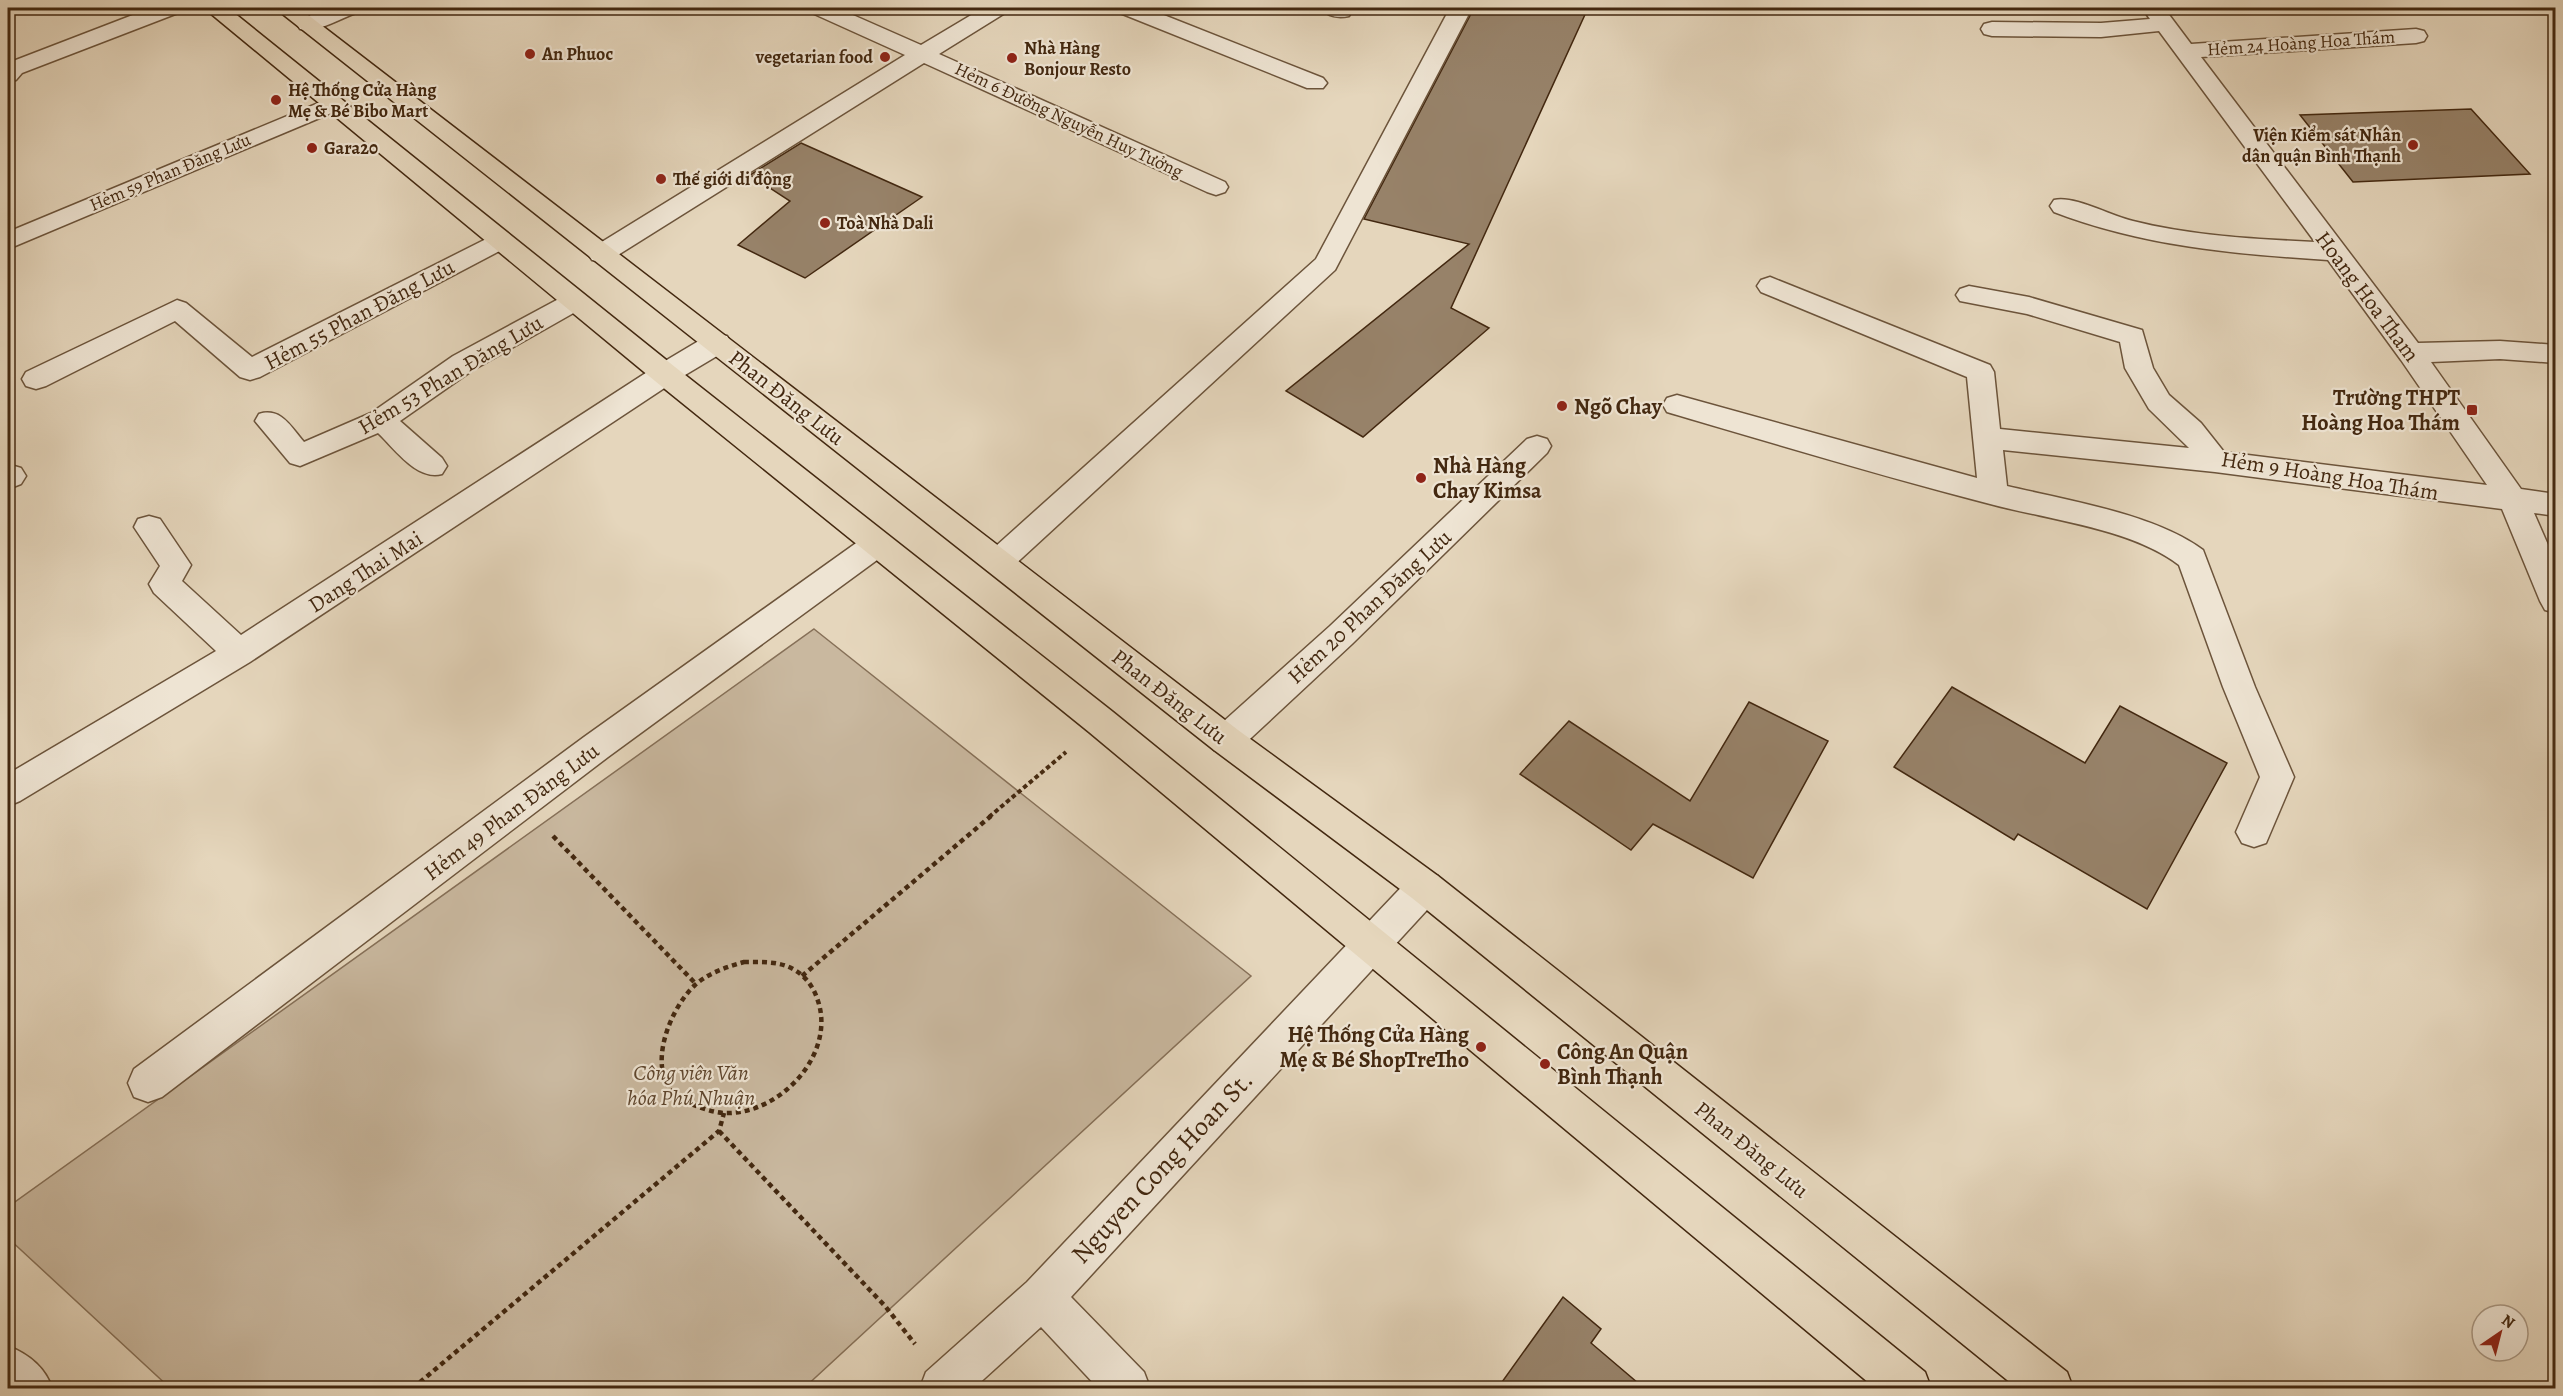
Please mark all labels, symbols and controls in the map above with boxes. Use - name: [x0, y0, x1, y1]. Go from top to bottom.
- street label: Hẻm 24 Hoàng Hoa Thám: [2206, 24, 2396, 62]
- place label: Nhà Hàng Bonjour Resto: [1024, 36, 1131, 81]
- place label: An Phuoc: [541, 42, 613, 66]
- place label: vegetarian food: [755, 45, 873, 69]
- marker: An Phuoc: [523, 47, 537, 61]
- marker: vegetarian food: [878, 50, 892, 64]
- marker: Nhà Hàng Bonjour Resto: [1005, 51, 1019, 65]
- street label: Hẻm 6 Đường Nguyễn Huy Tưởng: [951, 56, 1187, 184]
- place label: Hệ Thống Cửa Hàng Mẹ & Bé Bibo Mart: [288, 78, 437, 123]
- marker: Hệ Thống Cửa Hàng Mẹ & Bé Bibo Mart: [269, 93, 283, 107]
- place label: Viện Kiểm sát Nhân dân quận Bình Thạnh: [2242, 123, 2401, 168]
- street label: Hẻm 59 Phan Đăng Lưu: [86, 127, 255, 217]
- place label: Gara20: [324, 136, 378, 160]
- marker: Viện Kiểm sát Nhân dân quận Bình Thạnh: [2406, 138, 2420, 152]
- marker: Gara20: [305, 141, 319, 155]
- place label: Thế giới di động: [673, 167, 792, 191]
- marker: Thế giới di động: [654, 172, 668, 186]
- place label: Toà Nhà Dali: [837, 211, 933, 235]
- marker: Toà Nhà Dali: [818, 216, 832, 230]
- street label: Hoang Hoa Tham: [2308, 225, 2426, 368]
- street label: Hẻm 55 Phan Đăng Lưu: [259, 252, 460, 378]
- street label: Hẻm 53 Phan Đăng Lưu: [352, 308, 549, 442]
- street label: Phan Đăng Lưu: [722, 343, 850, 452]
- place label: Trường THPT Hoàng Hoa Thám: [2301, 383, 2461, 438]
- place label: Ngõ Chay: [1574, 392, 1663, 422]
- marker: Ngõ Chay: [1555, 399, 1569, 413]
- marker: Trường THPT Hoàng Hoa Thám: [2465, 403, 2479, 417]
- street label: Hẻm 9 Hoàng Hoa Thám: [2219, 444, 2441, 508]
- place label: Nhà Hàng Chay Kimsa: [1433, 451, 1542, 506]
- marker: Nhà Hàng Chay Kimsa: [1414, 471, 1428, 485]
- street label: Hẻm 20 Phan Đăng Lưu: [1281, 523, 1458, 691]
- street label: Dang Thai Mai: [303, 524, 428, 620]
- street label: Phan Đăng Lưu: [1105, 642, 1233, 751]
- street label: Hẻm 49 Phan Đăng Lưu: [418, 736, 605, 888]
- place label: Hệ Thống Cửa Hàng Mẹ & Bé ShopTreTho: [1279, 1020, 1470, 1075]
- place label: Công An Quận Bình Thạnh: [1557, 1037, 1688, 1092]
- marker: Hệ Thống Cửa Hàng Mẹ & Bé ShopTreTho: [1474, 1040, 1488, 1054]
- marker: Công An Quận Bình Thạnh: [1538, 1057, 1552, 1071]
- park label: Công viên Văn hóa Phú Nhuận: [627, 1058, 755, 1113]
- street label: Nguyen Cong Hoan St.: [1063, 1063, 1261, 1271]
- street label: Phan Đăng Lưu: [1688, 1094, 1815, 1205]
- north arrow: [2470, 1303, 2530, 1363]
- text: N: [2497, 1309, 2519, 1334]

